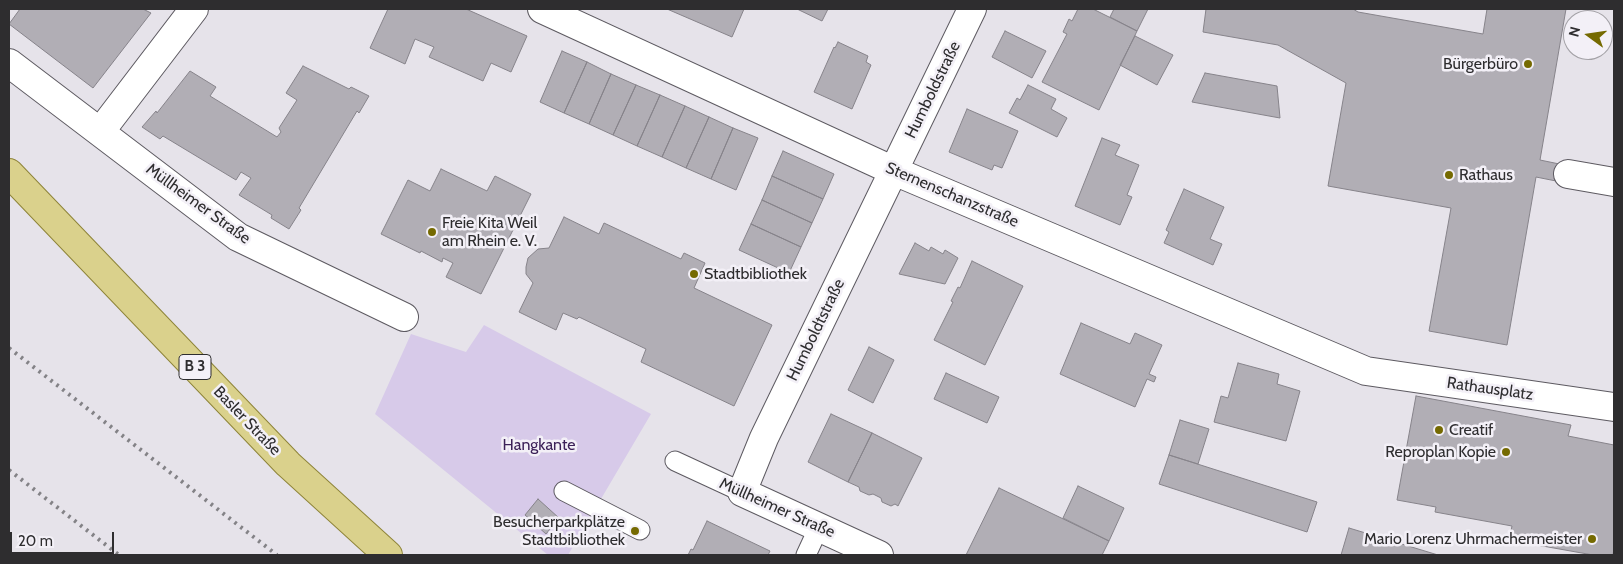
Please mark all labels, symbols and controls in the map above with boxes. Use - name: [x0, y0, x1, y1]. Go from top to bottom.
- north arrow: [1563, 10, 1613, 60]
- text: N: [1564, 25, 1584, 39]
- street label: Humboldstraße: [901, 38, 965, 142]
- place label: Bürgerbüro: [1443, 54, 1518, 74]
- marker: Bürgerbüro: [1522, 58, 1534, 70]
- street label: Sternenschanzstraße: [883, 158, 1021, 232]
- street label: Müllheimer Straße: [142, 160, 254, 248]
- place label: Rathaus: [1459, 165, 1513, 185]
- marker: Rathaus: [1443, 169, 1455, 181]
- place label: Freie Kita Weil am Rhein e. V.: [442, 213, 537, 251]
- marker: Freie Kita Weil am Rhein e. V.: [426, 226, 438, 238]
- place label: Stadtbibliothek: [704, 264, 807, 284]
- marker: Stadtbibliothek: [688, 268, 700, 280]
- street label: Humboldtstraße: [783, 276, 849, 384]
- road number: B 3: [179, 354, 211, 380]
- street label: Rathausplatz: [1446, 373, 1534, 405]
- street label: Basler Straße: [209, 382, 285, 460]
- place label: Creatif: [1449, 420, 1493, 440]
- marker: Creatif: [1433, 424, 1445, 436]
- park label: Hangkante: [503, 435, 575, 455]
- place label: Reproplan Kopie: [1385, 442, 1496, 462]
- marker: Reproplan Kopie: [1500, 446, 1512, 458]
- street label: Müllheimer Straße: [716, 474, 838, 542]
- place label: Besucherparkplätze Stadtbibliothek: [493, 512, 625, 550]
- scale bar: [12, 522, 116, 554]
- marker: Besucherparkplätze Stadtbibliothek: [629, 525, 641, 537]
- place label: Mario Lorenz Uhrmachermeister: [1364, 529, 1582, 549]
- text: 20 m: [18, 532, 53, 550]
- marker: Mario Lorenz Uhrmachermeister: [1586, 533, 1598, 545]

